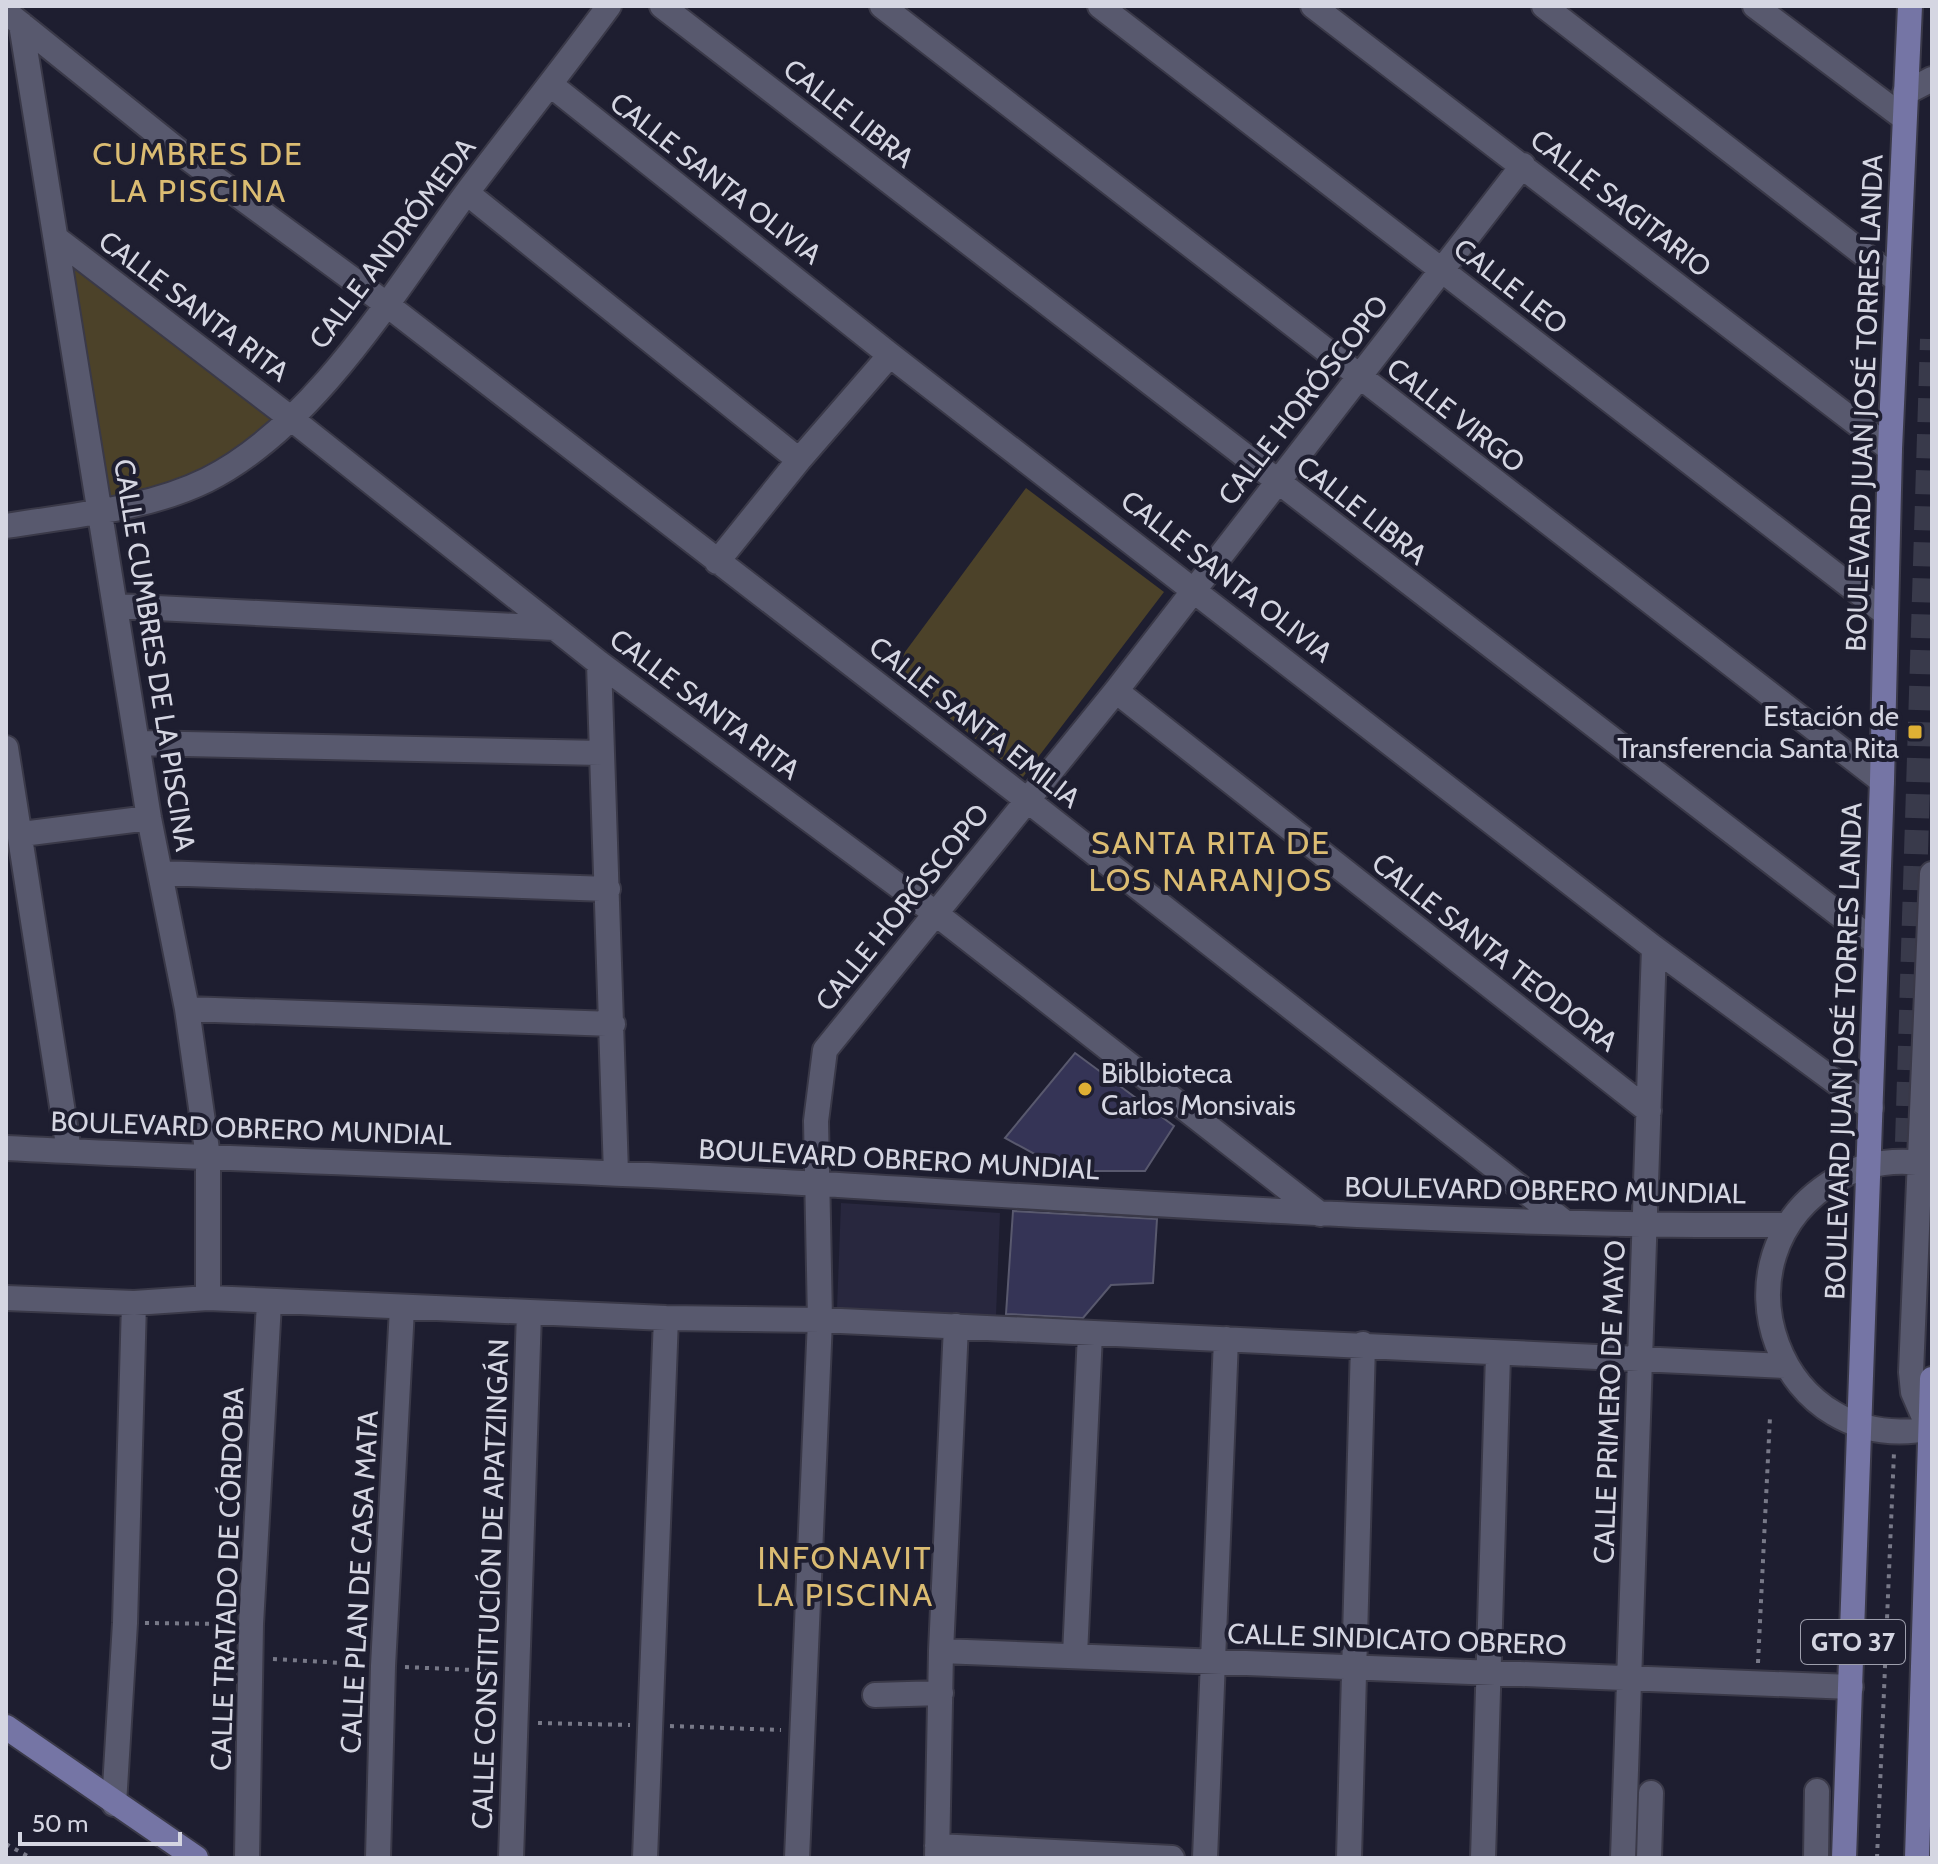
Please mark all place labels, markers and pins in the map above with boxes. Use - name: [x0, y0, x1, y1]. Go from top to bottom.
- place label: Estación de Transferencia Santa Rita: [1617, 699, 1900, 765]
- marker: Estación de Transferencia Santa Rita: [1906, 723, 1924, 741]
- place label: Biblbioteca Carlos Monsivais: [1101, 1056, 1296, 1122]
- marker: Biblbioteca Carlos Monsivais: [1076, 1080, 1094, 1098]

